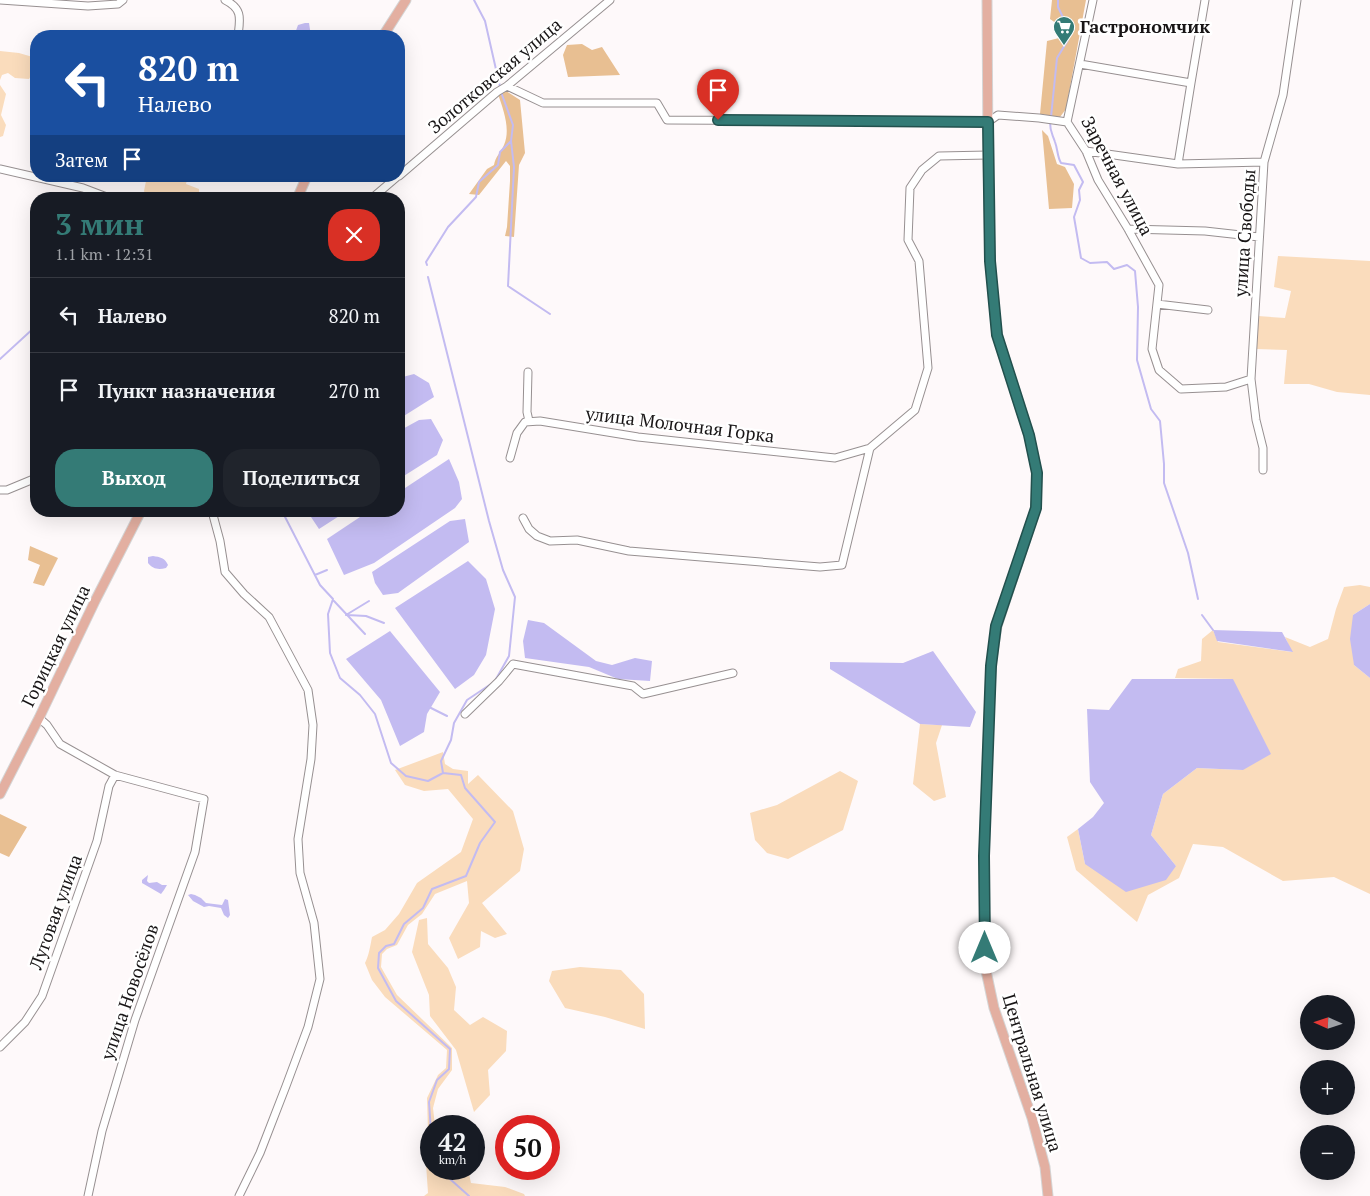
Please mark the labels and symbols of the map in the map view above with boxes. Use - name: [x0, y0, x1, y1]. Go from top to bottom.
- street label: Золотковская улица: [422, 12, 566, 138]
- place label: Гастрономчик: [1080, 14, 1210, 38]
- supermarket icon: Гастрономчик: [1052, 15, 1076, 46]
- pin: [697, 69, 739, 120]
- street label: Заречная улица: [1076, 112, 1159, 239]
- street label: улица Свободы: [1227, 168, 1260, 299]
- street label: улица Молочная Горка: [583, 400, 776, 447]
- street label: Горицкая улица: [15, 581, 95, 711]
- street label: Луговая улица: [23, 851, 87, 973]
- street label: улица Новосёлов: [94, 920, 164, 1064]
- position arrow: [958, 921, 1010, 973]
- street label: Центральная улица: [998, 991, 1068, 1155]
- north arrow: [1300, 995, 1355, 1050]
- speed limit sign: 50: [495, 1115, 560, 1180]

